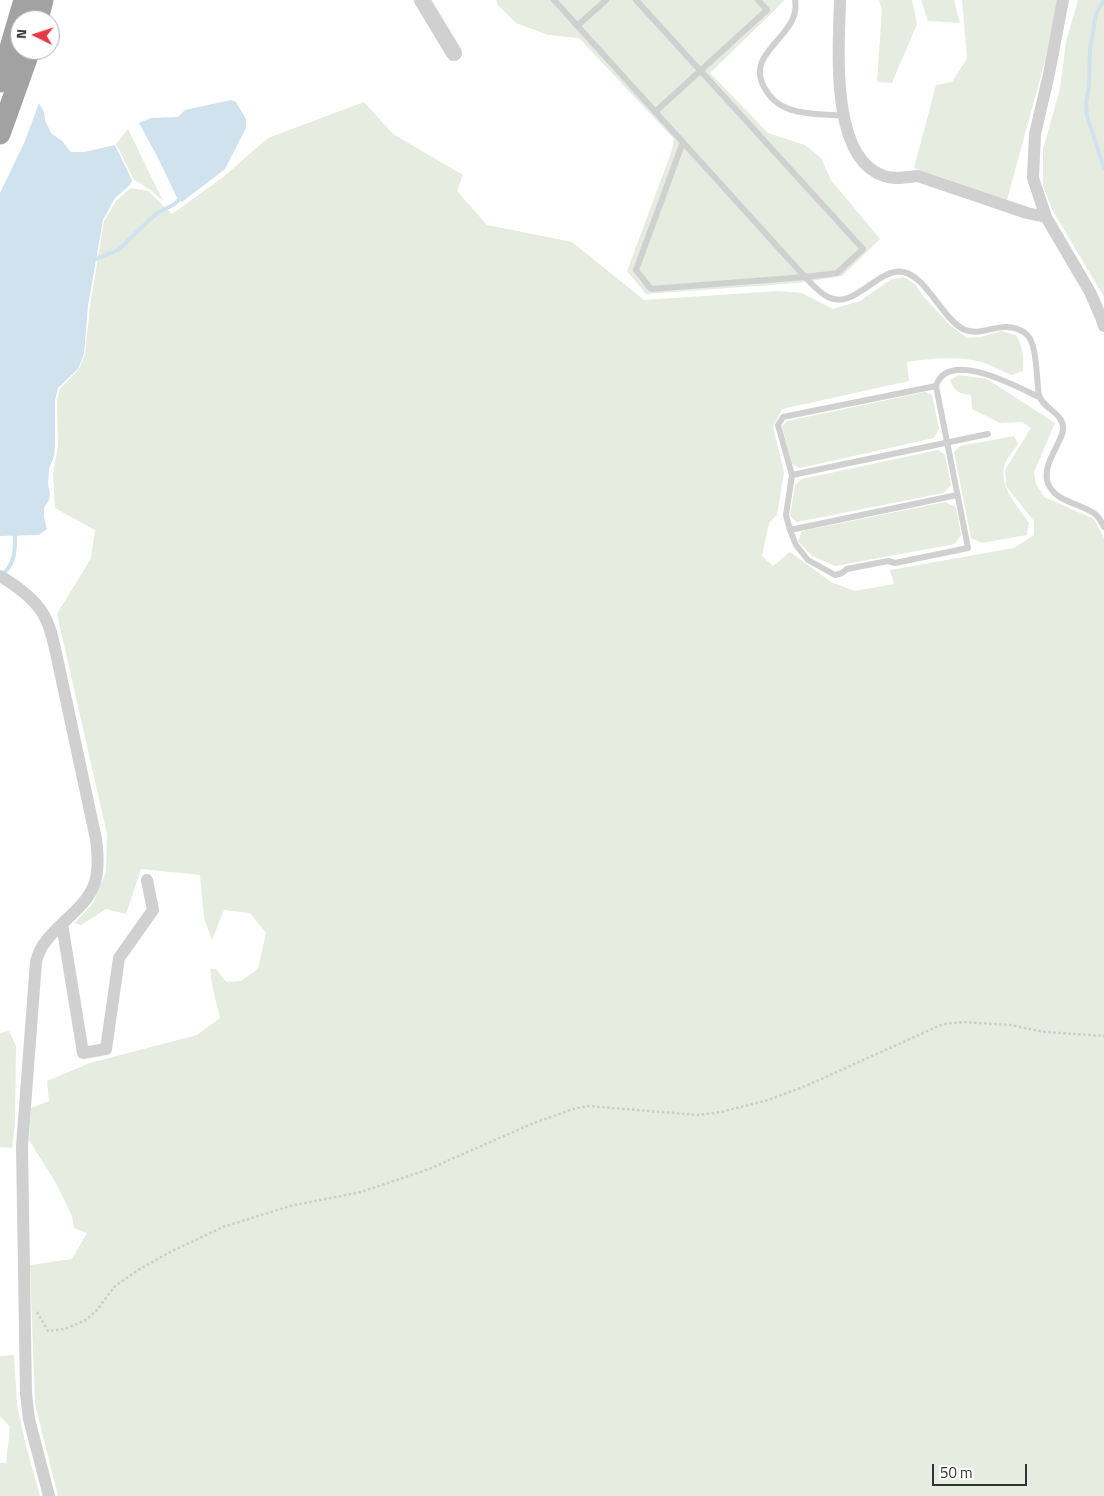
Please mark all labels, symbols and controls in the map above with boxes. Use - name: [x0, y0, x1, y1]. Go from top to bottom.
- north arrow: [10, 10, 60, 60]
- text: N: [10, 28, 31, 40]
- scale bar: [934, 1454, 1029, 1486]
- text: 50 m: [940, 1461, 973, 1484]

